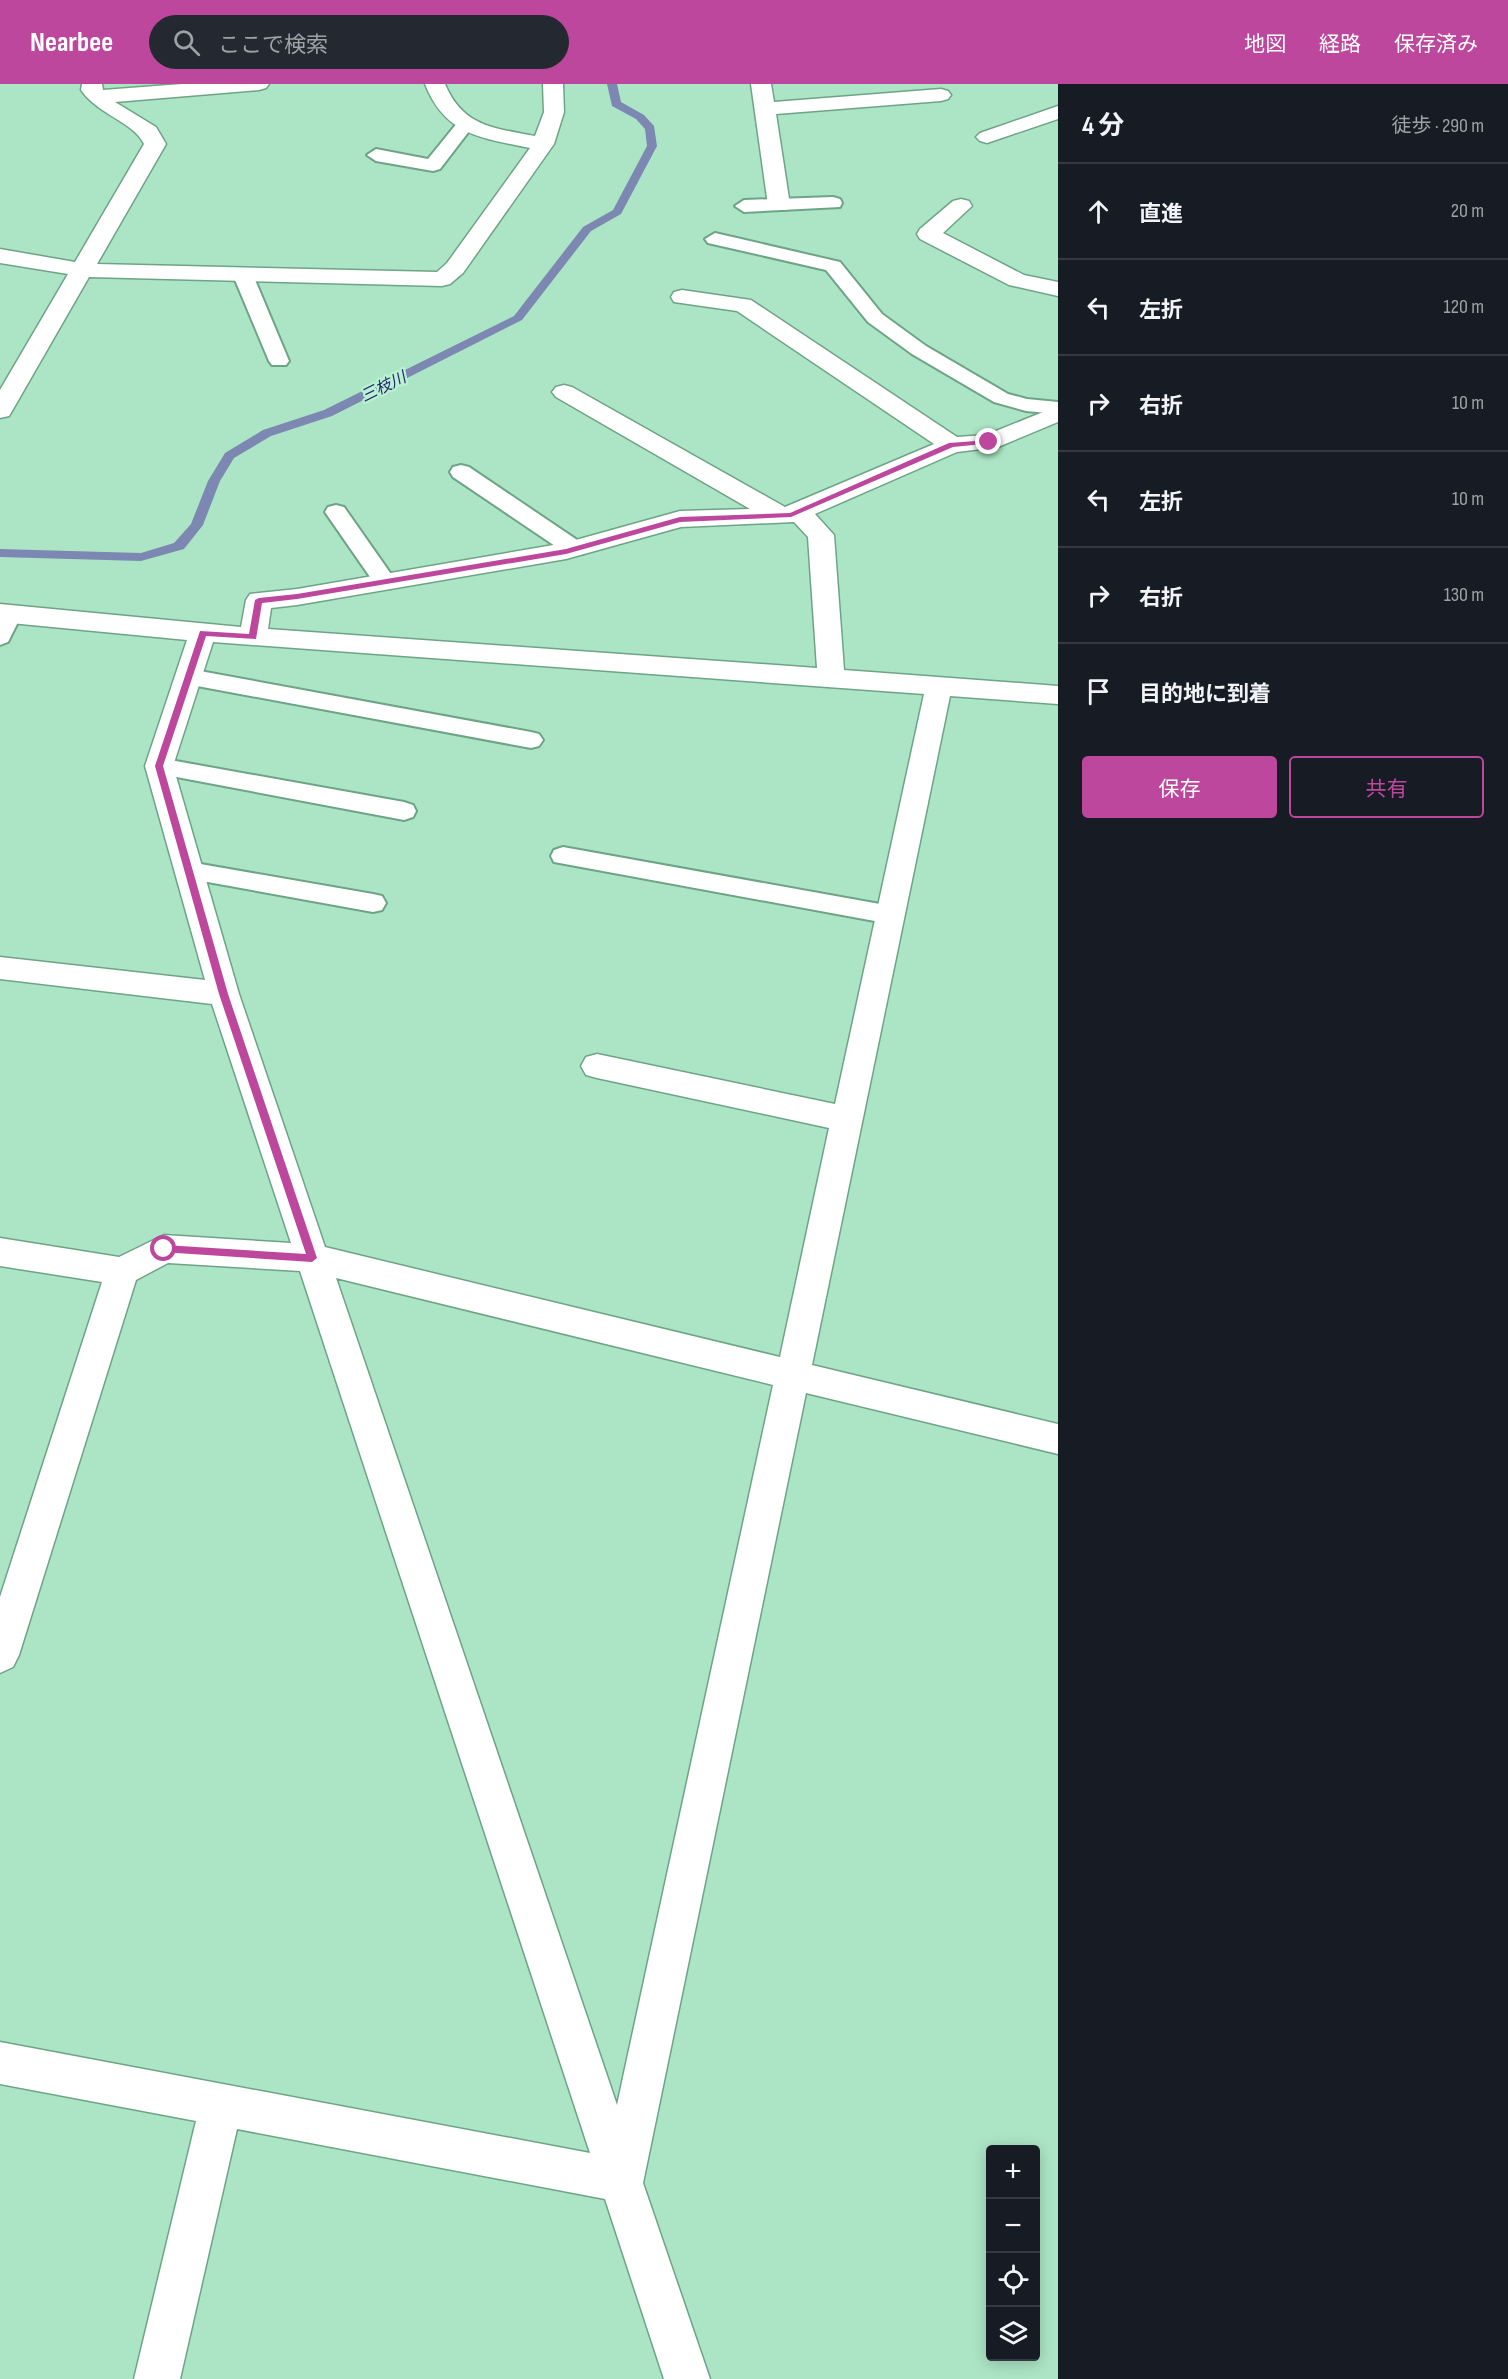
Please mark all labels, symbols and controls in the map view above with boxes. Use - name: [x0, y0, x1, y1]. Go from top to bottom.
- search box: [149, 15, 569, 69]
- text: Nearbee: [30, 26, 113, 59]
- icon: search: [170, 26, 203, 59]
- text: ここで検索: [218, 32, 328, 59]
- text: 地図: [1244, 32, 1286, 57]
- text: 経路: [1319, 32, 1361, 57]
- text: 保存済み: [1394, 32, 1478, 57]
- text: 4 分: [1082, 111, 1124, 142]
- text: 徒歩 · 290 m: [1392, 114, 1484, 138]
- icon: ahead: [1082, 195, 1115, 228]
- text: 20 m: [1451, 199, 1484, 223]
- text: 直進: [1139, 201, 1183, 228]
- icon: left: [1082, 291, 1115, 324]
- text: 120 m: [1444, 295, 1484, 319]
- text: 左折: [1139, 297, 1183, 324]
- water label: 三枝川: [358, 367, 411, 406]
- icon: right: [1082, 387, 1115, 420]
- text: 10 m: [1452, 391, 1484, 415]
- text: 右折: [1139, 393, 1183, 420]
- route end: [975, 428, 1001, 454]
- icon: left: [1082, 483, 1115, 516]
- text: 10 m: [1452, 487, 1484, 511]
- text: 左折: [1139, 489, 1183, 516]
- icon: right: [1082, 579, 1115, 612]
- text: 130 m: [1444, 583, 1484, 607]
- text: 右折: [1139, 585, 1183, 612]
- icon: arrive: [1082, 675, 1115, 708]
- text: 目的地に到着: [1139, 681, 1271, 708]
- button: 保存: [1082, 756, 1277, 818]
- button: 共有: [1289, 756, 1484, 818]
- route start: [150, 1235, 176, 1261]
- map controls: [986, 2145, 1040, 2361]
- button: +: [986, 2145, 1040, 2199]
- button: −: [986, 2199, 1040, 2253]
- button: locate: [986, 2253, 1040, 2307]
- button: layers: [986, 2307, 1040, 2361]

